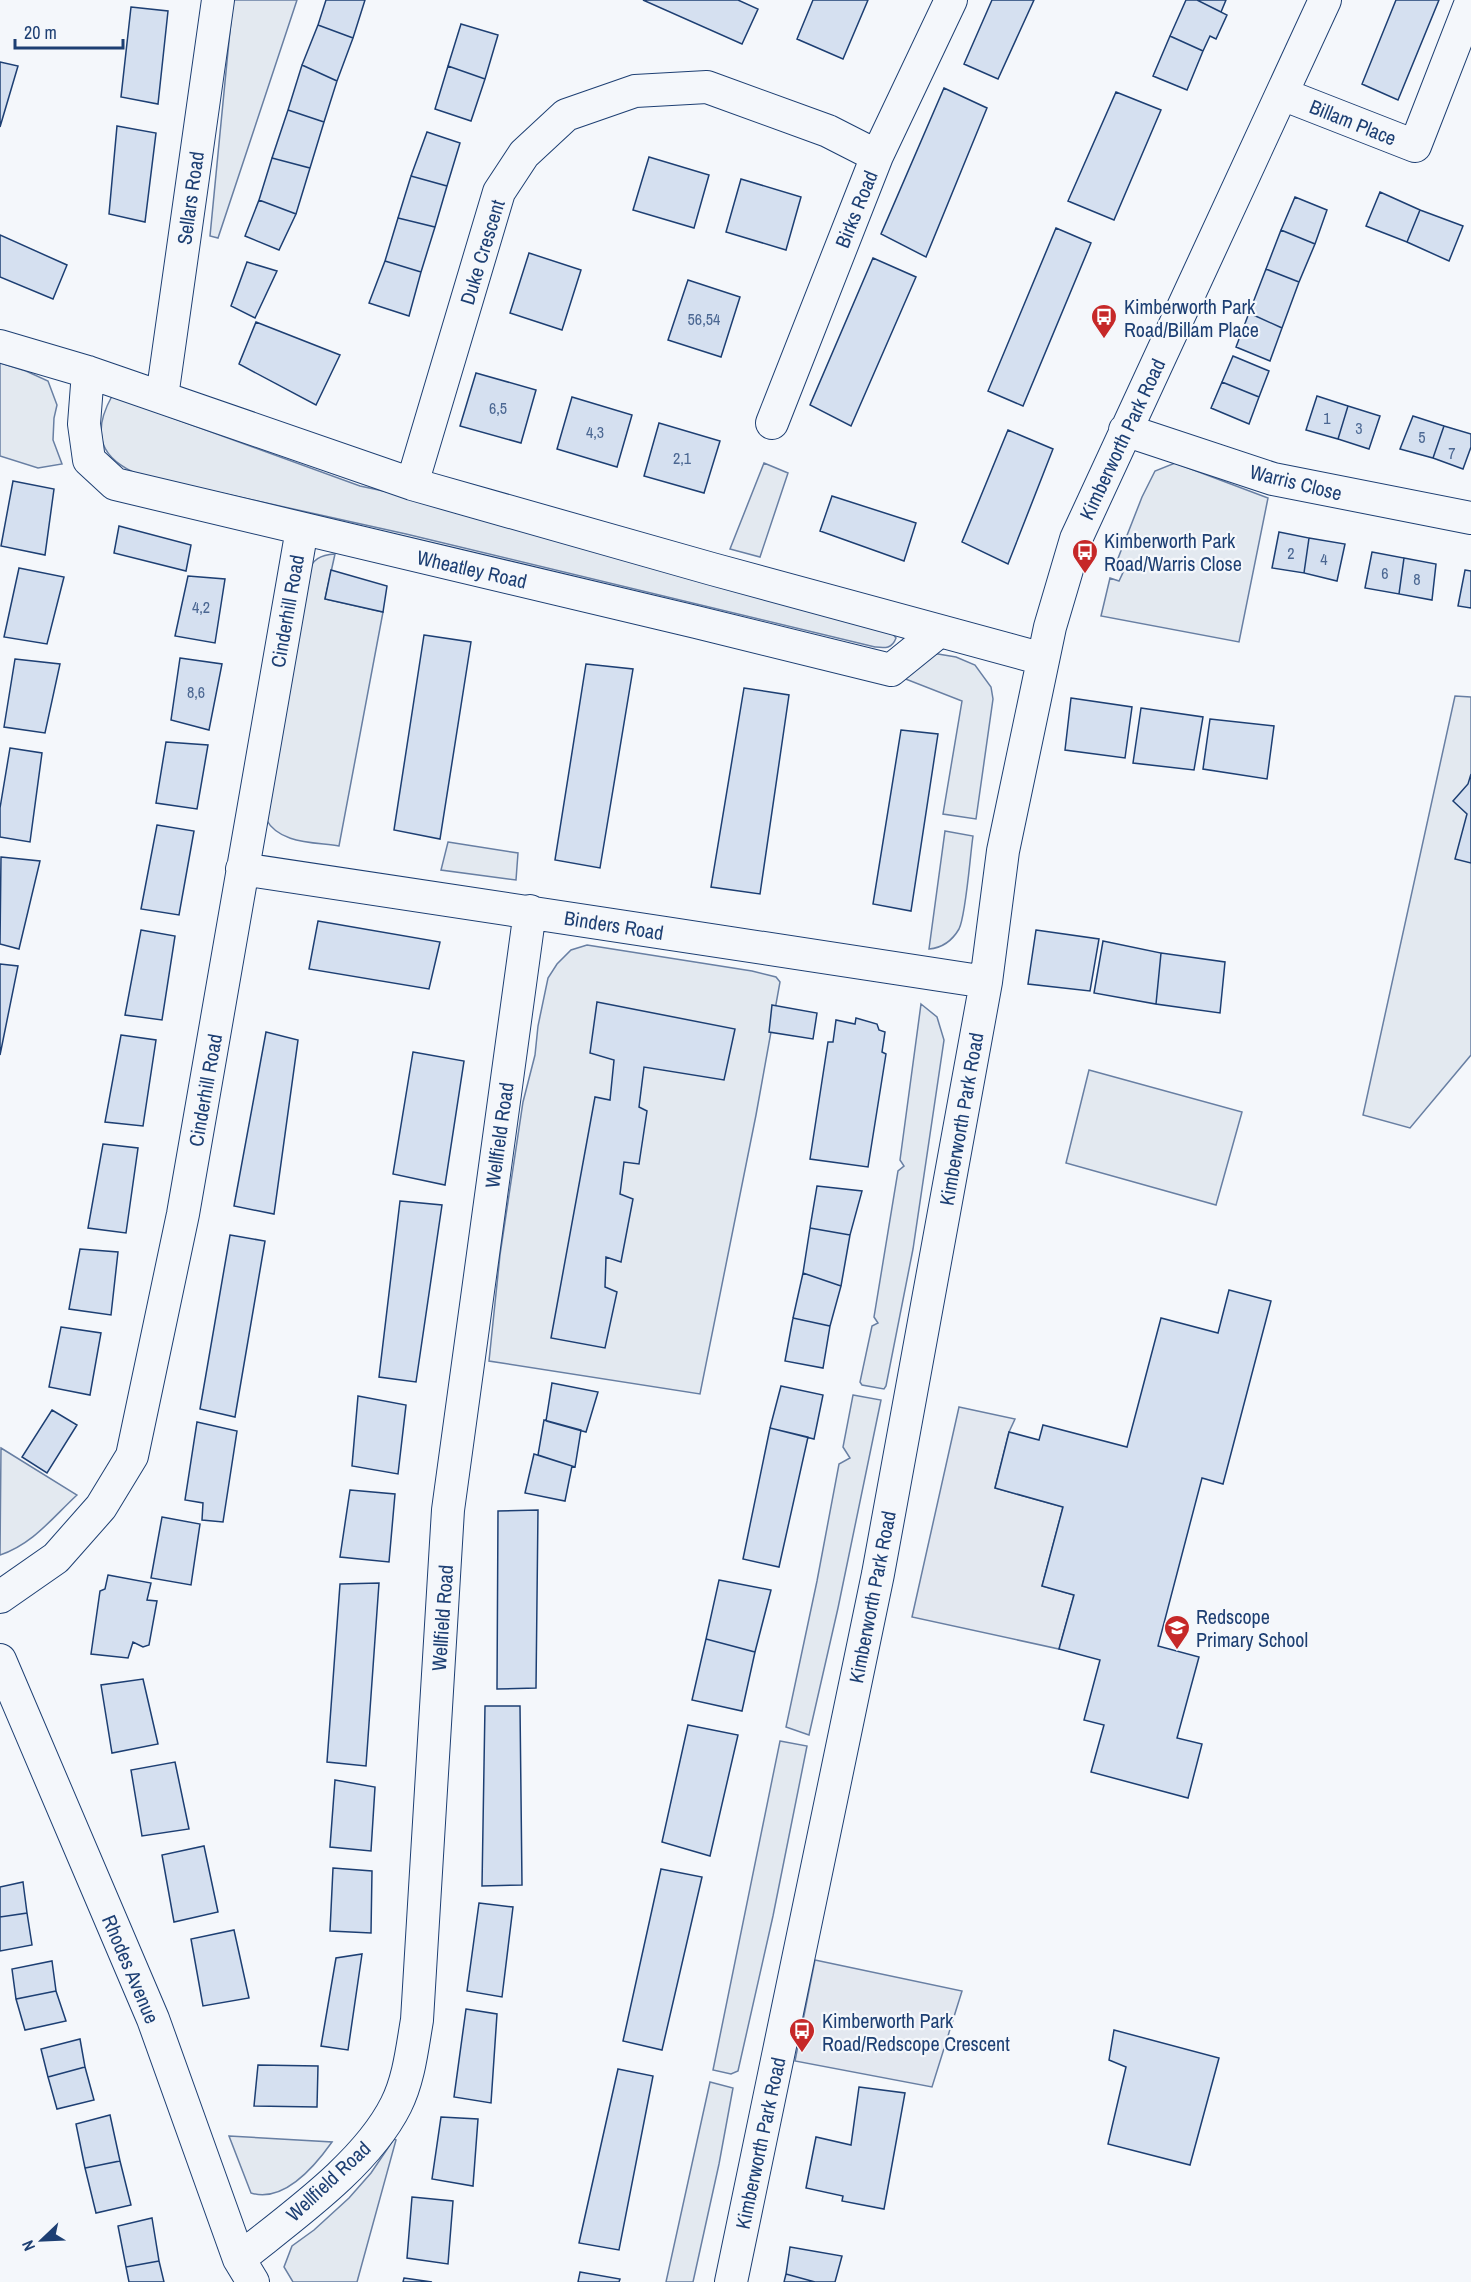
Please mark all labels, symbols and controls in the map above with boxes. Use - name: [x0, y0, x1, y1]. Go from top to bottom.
- scale bar: [15, 12, 123, 50]
- text: 20 m: [24, 20, 57, 45]
- street label: Billam Place: [1306, 92, 1400, 152]
- street label: Sellars Road: [170, 150, 210, 246]
- street label: Birks Road: [828, 166, 884, 252]
- street label: Duke Crescent: [453, 196, 511, 308]
- place label: Kimberworth Park Road/Billam Place: [1124, 293, 1259, 343]
- bus stop icon: Kimberworth Park Road/Billam Place: [1089, 302, 1119, 340]
- house number: 56,54: [688, 308, 720, 330]
- street label: Kimberworth Park Road: [1073, 354, 1171, 524]
- house number: 6,5: [489, 397, 507, 419]
- house number: 1: [1323, 407, 1331, 429]
- house number: 3: [1355, 417, 1363, 439]
- house number: 4,3: [586, 421, 604, 443]
- house number: 5: [1418, 426, 1426, 448]
- house number: 7: [1448, 442, 1456, 464]
- house number: 2,1: [673, 447, 692, 469]
- street label: Warris Close: [1247, 458, 1345, 506]
- place label: Kimberworth Park Road/Warris Close: [1104, 527, 1242, 577]
- bus stop icon: Kimberworth Park Road/Warris Close: [1070, 537, 1100, 575]
- house number: 2: [1287, 542, 1295, 564]
- street label: Wheatley Road: [414, 543, 530, 595]
- house number: 4: [1320, 548, 1328, 570]
- street label: Cinderhill Road: [264, 553, 310, 669]
- house number: 6: [1381, 562, 1389, 584]
- house number: 8: [1413, 568, 1421, 590]
- house number: 4,2: [192, 596, 210, 618]
- house number: 8,6: [187, 681, 205, 703]
- street label: Binders Road: [562, 904, 666, 946]
- street label: Kimberworth Park Road: [933, 1030, 989, 1208]
- street label: Cinderhill Road: [182, 1032, 228, 1148]
- street label: Wellfield Road: [478, 1080, 520, 1190]
- street label: Kimberworth Park Road: [842, 1509, 902, 1685]
- street label: Wellfield Road: [425, 1564, 459, 1672]
- place label: Redscope Primary School: [1196, 1603, 1308, 1653]
- school or university icon: Redscope Primary School: [1162, 1613, 1192, 1651]
- street label: Rhodes Avenue: [96, 1911, 166, 2027]
- place label: Kimberworth Park Road/Redscope Crescent: [822, 2007, 1010, 2057]
- bus stop icon: Kimberworth Park Road/Redscope Crescent: [787, 2016, 817, 2054]
- street label: Kimberworth Park Road: [729, 2055, 791, 2231]
- street label: Wellfield Road: [280, 2135, 376, 2227]
- north arrow: [12, 2210, 72, 2270]
- text: N: [16, 2237, 40, 2255]

